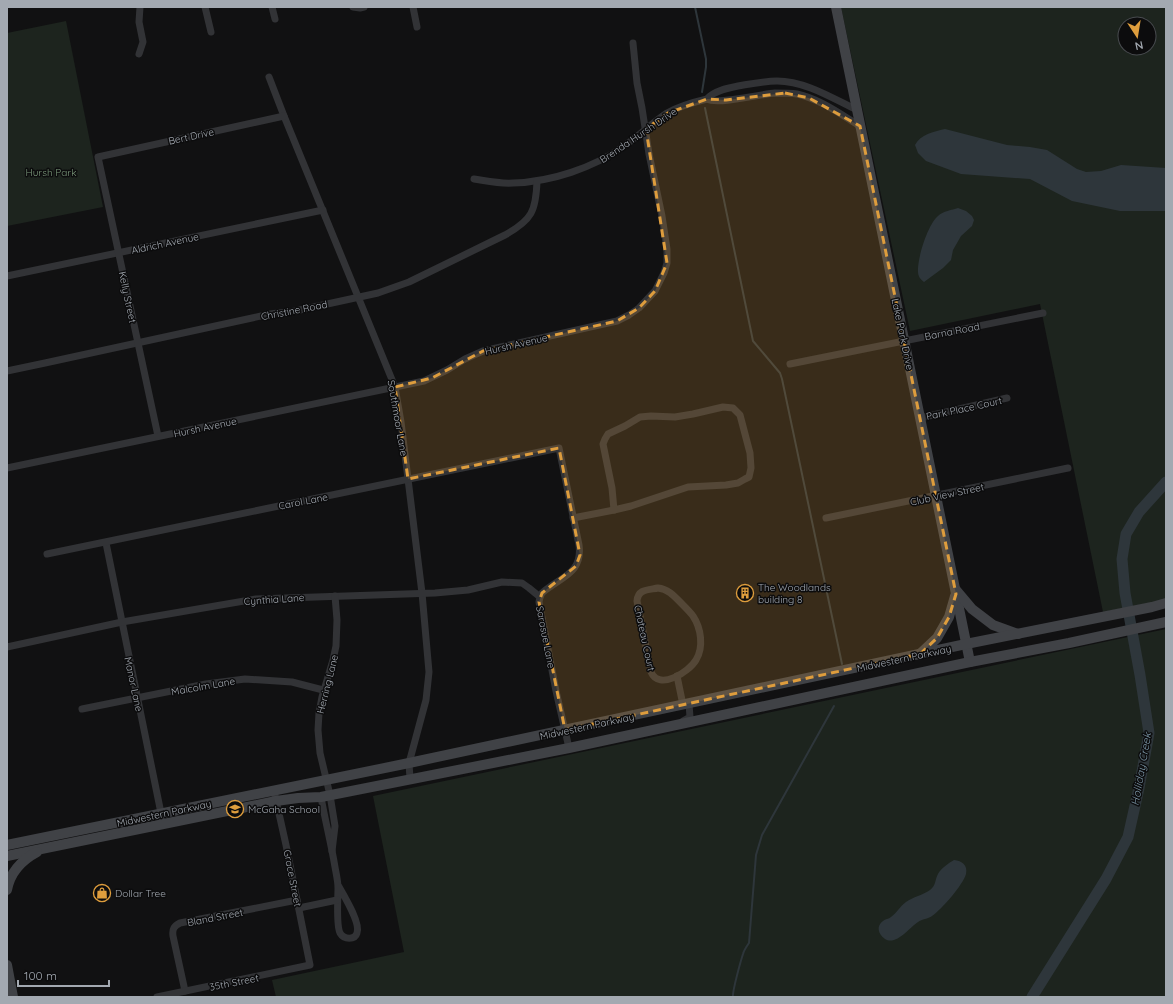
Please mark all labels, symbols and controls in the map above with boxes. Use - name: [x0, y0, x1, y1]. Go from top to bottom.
- north arrow: [1117, 16, 1157, 56]
- text: N: [1134, 38, 1144, 53]
- street label: Brenda Hursh Drive: [597, 105, 680, 166]
- street label: Bert Drive: [167, 125, 215, 148]
- park label: Hursh Park: [25, 166, 77, 179]
- street label: Aldrich Avenue: [130, 230, 200, 257]
- street label: Kelly Street: [116, 270, 139, 325]
- street label: Lake Park Drive: [889, 297, 917, 371]
- street label: Christine Road: [260, 298, 328, 323]
- street label: Barna Road: [923, 320, 981, 343]
- street label: Hursh Avenue: [483, 331, 549, 358]
- street label: Southmoor Lane: [384, 379, 411, 457]
- street label: Park Place Court: [925, 394, 1004, 423]
- street label: Hursh Avenue: [172, 414, 238, 441]
- street label: Club View Street: [909, 480, 986, 509]
- street label: Carol Lane: [277, 490, 329, 513]
- place label: The Woodlands building 8: [758, 581, 831, 606]
- building icon: The Woodlands building 8: [735, 583, 755, 603]
- street label: Cynthia Lane: [243, 591, 305, 608]
- street label: Chateau Court: [631, 604, 658, 673]
- street label: Sarasue Lane: [533, 605, 558, 670]
- street label: Midwestern Parkway: [856, 642, 952, 675]
- street label: Herring Lane: [314, 653, 341, 715]
- street label: Manor Lane: [121, 656, 146, 713]
- street label: Malcolm Lane: [170, 674, 236, 699]
- street label: Midwestern Parkway: [539, 710, 635, 743]
- water label: Holliday Creek: [1128, 730, 1155, 807]
- street label: Midwestern Parkway: [116, 797, 212, 830]
- school or university icon: McGaha School: [225, 799, 245, 819]
- place label: McGaha School: [248, 803, 320, 816]
- street label: Grace Street: [281, 849, 305, 908]
- shop icon: Dollar Tree: [92, 883, 112, 903]
- place label: Dollar Tree: [115, 887, 166, 900]
- street label: Bland Street: [186, 906, 245, 929]
- scale bar: [18, 962, 109, 988]
- text: 100 m: [24, 968, 57, 983]
- street label: 35th Street: [208, 971, 260, 994]

